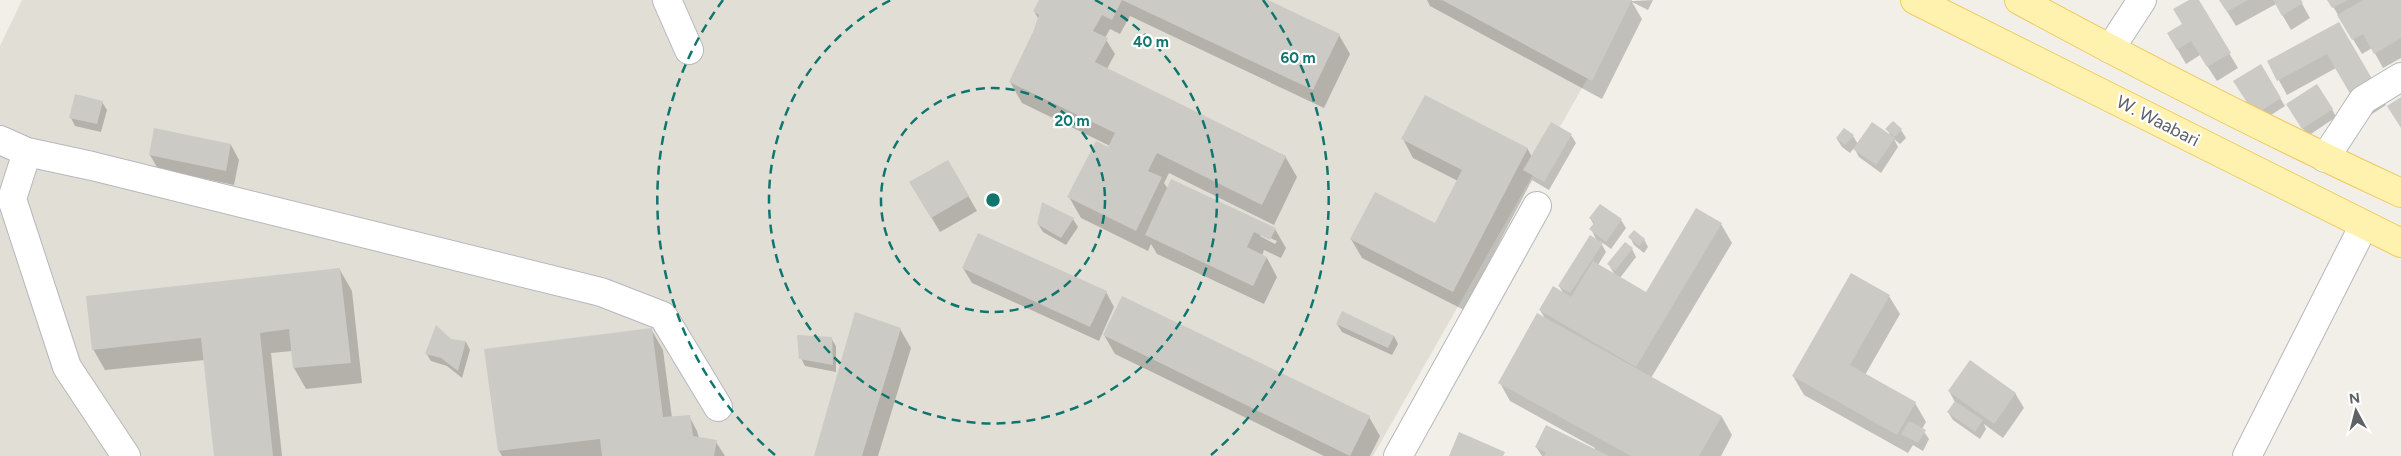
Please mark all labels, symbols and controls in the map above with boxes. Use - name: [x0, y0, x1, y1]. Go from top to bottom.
- text: 40 m: [1133, 33, 1169, 51]
- text: 60 m: [1280, 49, 1316, 67]
- street label: W. Waabari: [2113, 91, 2203, 151]
- text: 20 m: [1054, 112, 1090, 130]
- centre of rings: [984, 191, 1002, 209]
- north arrow: [2331, 386, 2381, 436]
- text: N: [2348, 389, 2361, 408]

